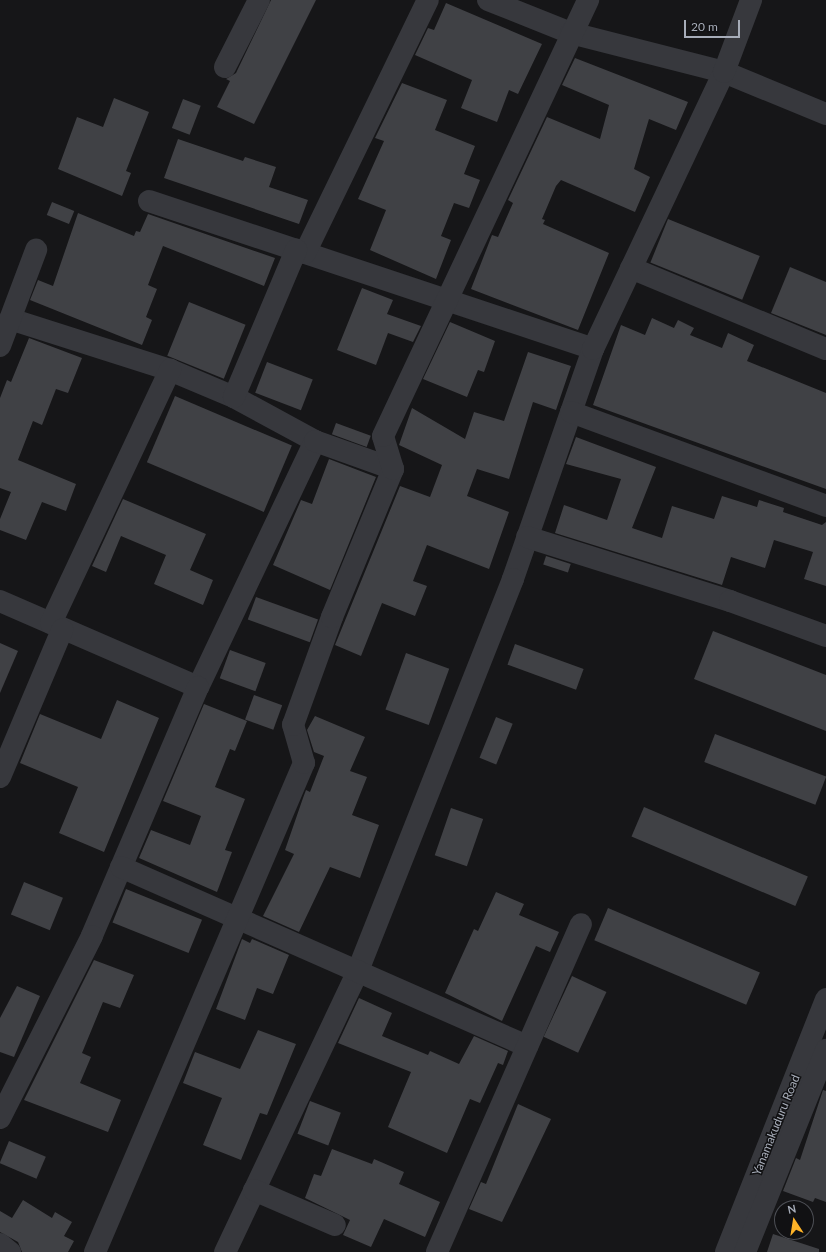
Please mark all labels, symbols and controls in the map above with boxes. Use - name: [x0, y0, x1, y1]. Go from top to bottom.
- scale bar: [686, 12, 742, 38]
- text: 20 m: [691, 19, 718, 34]
- street label: Yanamakuduru Road: [749, 1072, 803, 1178]
- north arrow: [774, 1200, 814, 1240]
- text: N: [786, 1202, 797, 1216]

